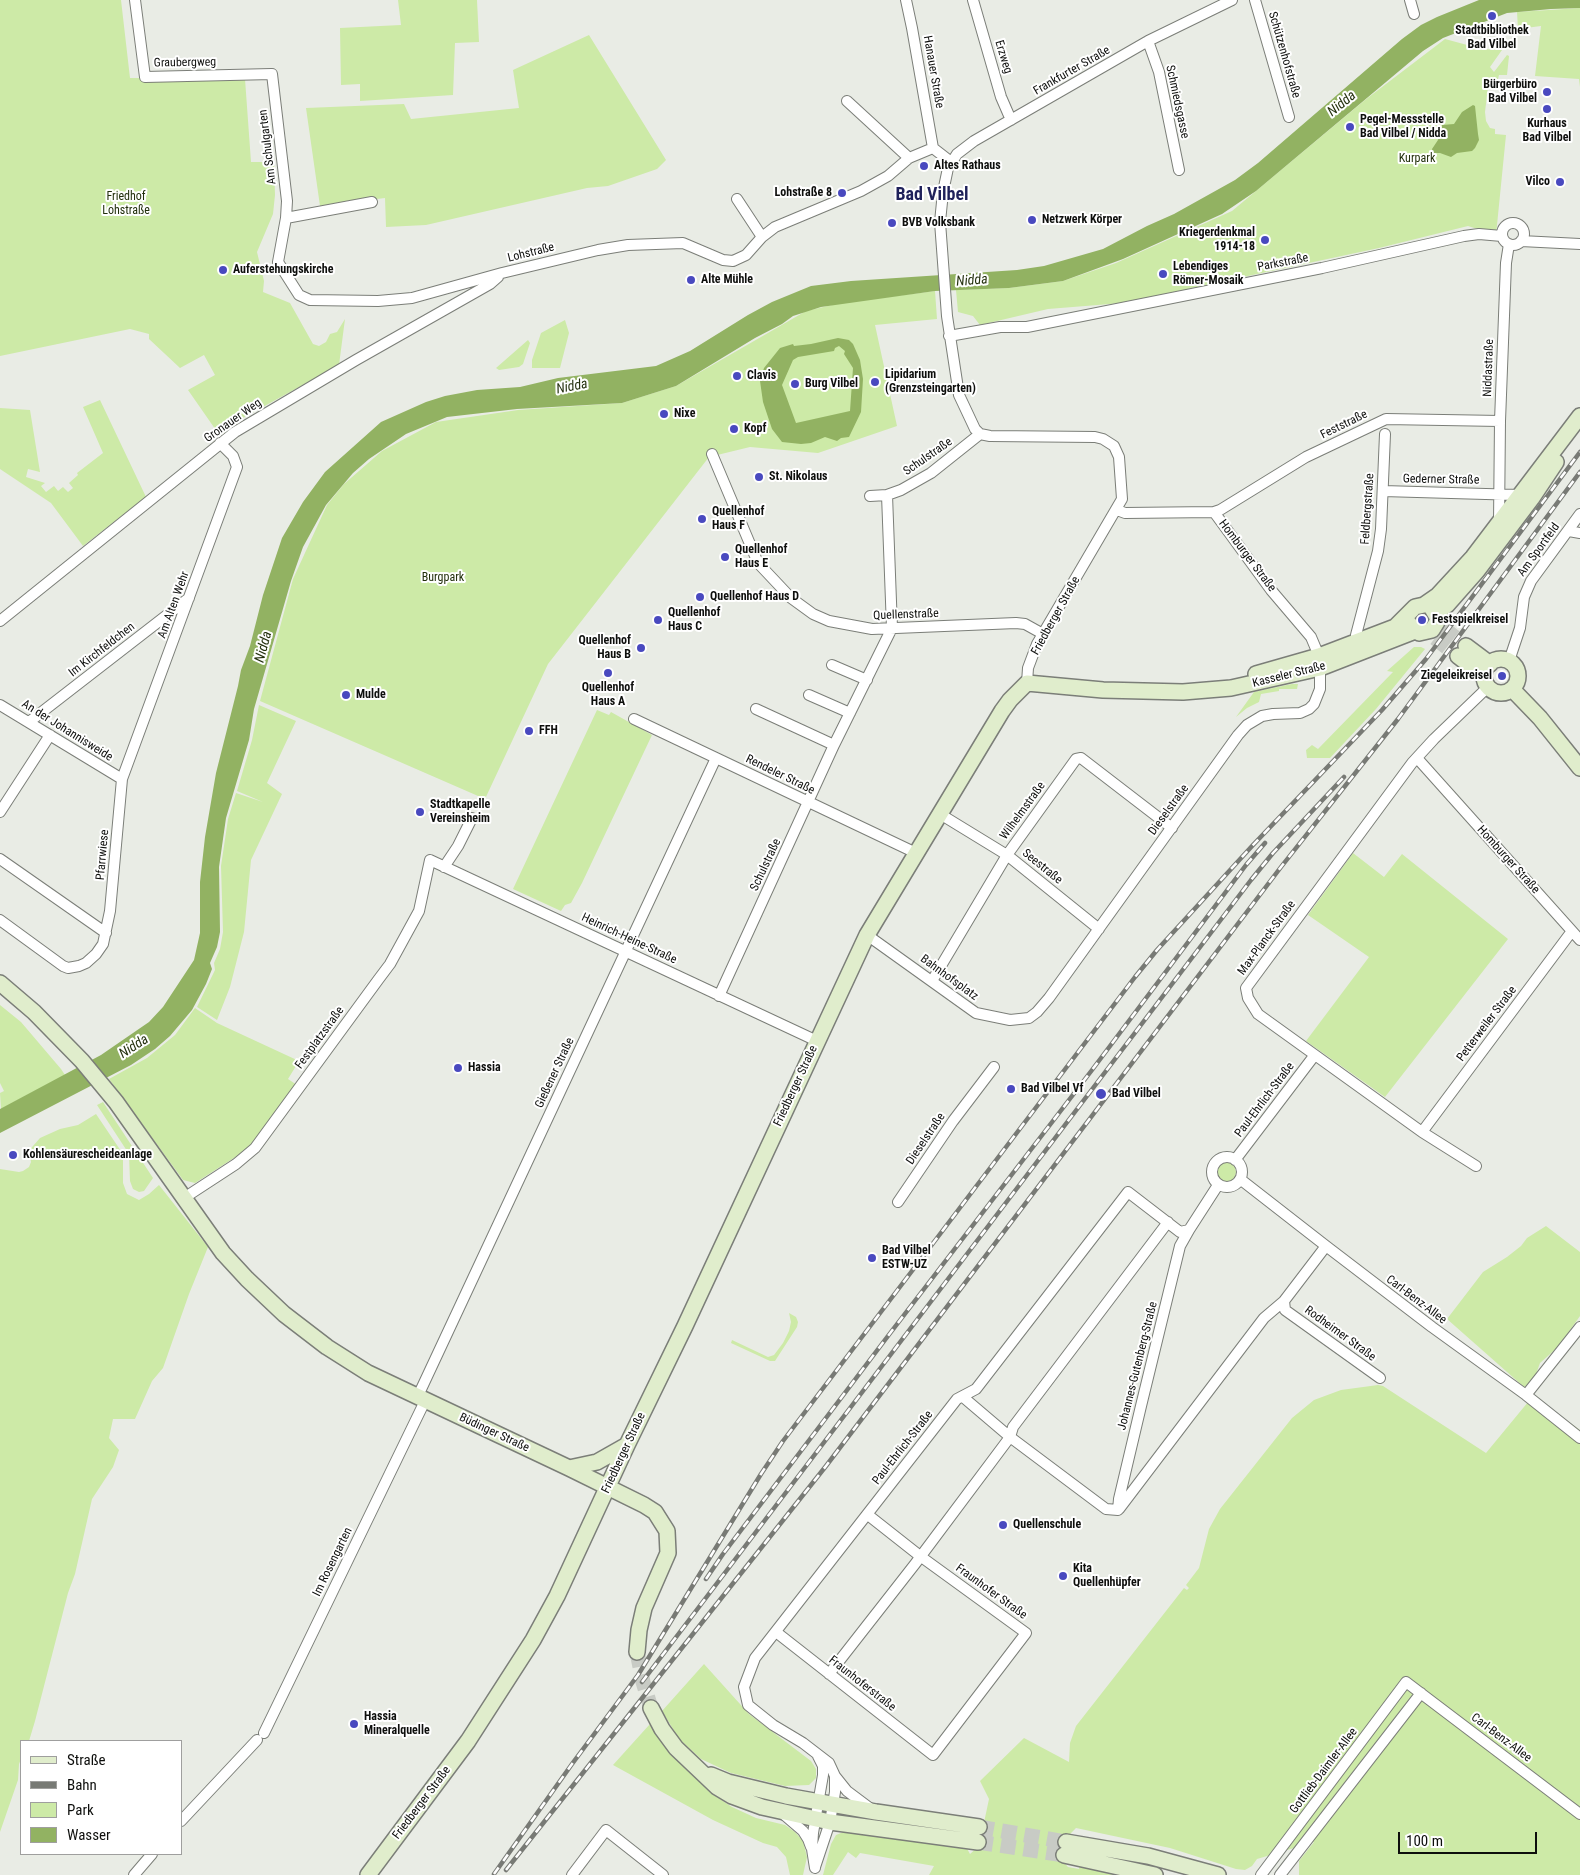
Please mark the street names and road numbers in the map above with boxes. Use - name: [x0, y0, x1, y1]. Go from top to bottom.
- street label: Schützenhofstraße: [1265, 10, 1303, 100]
- street label: Hanauer Straße: [920, 35, 946, 109]
- street label: Erzweg: [991, 39, 1015, 75]
- street label: Frankfurter Straße: [1031, 43, 1113, 99]
- street label: Graubergweg: [154, 55, 216, 71]
- street label: Schmiedsgasse: [1162, 64, 1192, 140]
- street label: Am Schulgarten: [256, 109, 280, 185]
- street label: Lohstraße: [506, 240, 556, 266]
- street label: Parkstraße: [1256, 251, 1310, 275]
- street label: Niddastraße: [1481, 339, 1497, 397]
- street label: Gronauer Weg: [202, 396, 264, 446]
- street label: Feststraße: [1318, 407, 1370, 443]
- street label: Schulstraße: [901, 435, 955, 479]
- street label: Gederner Straße: [1403, 472, 1479, 488]
- street label: Feldbergstraße: [1358, 473, 1378, 545]
- street label: Homburger Straße: [1215, 517, 1279, 595]
- street label: Am Sportfeld: [1515, 521, 1563, 579]
- street label: Am Alten Wehr: [155, 570, 193, 640]
- street label: Friedberger Straße: [1028, 574, 1084, 658]
- street label: Quellenstraße: [873, 607, 939, 623]
- street label: Im Kirchfeldchen: [66, 620, 138, 680]
- street label: Kasseler Straße: [1251, 659, 1327, 691]
- street label: An der Johannisweide: [19, 697, 115, 765]
- street label: Rendeler Straße: [743, 752, 817, 798]
- street label: Wilhelmstraße: [997, 779, 1049, 843]
- street label: Dieselstraße: [1146, 782, 1192, 838]
- street label: Homburger Straße: [1474, 823, 1542, 897]
- street label: Pfarrwiese: [94, 829, 112, 881]
- street label: Schulstraße: [748, 836, 784, 894]
- street label: Seestraße: [1019, 846, 1065, 888]
- street label: Max-Planck-Straße: [1235, 898, 1299, 978]
- street label: Heinrich-Heine-Straße: [579, 911, 679, 967]
- street label: Bahnhofsplatz: [917, 952, 981, 1004]
- street label: Petterweiler Straße: [1454, 984, 1520, 1064]
- street label: Festplatzstraße: [293, 1004, 347, 1072]
- street label: Gießener Straße: [532, 1036, 578, 1110]
- street label: Friedberger Straße: [771, 1043, 821, 1129]
- street label: Paul-Ehrlich-Straße: [1232, 1060, 1298, 1140]
- street label: Dieselstraße: [903, 1110, 949, 1168]
- street label: Carl-Benz-Allee: [1383, 1273, 1449, 1327]
- street label: Johannes-Gutenberg-Straße: [1115, 1300, 1161, 1432]
- street label: Rodheimer Straße: [1302, 1303, 1378, 1365]
- street label: Paul-Ehrlich-Straße: [870, 1408, 936, 1488]
- street label: Büdinger Straße: [457, 1410, 531, 1456]
- street label: Friedberger Straße: [599, 1410, 649, 1496]
- street label: Im Rosengarten: [310, 1525, 356, 1599]
- street label: Fraunhofer Straße: [952, 1561, 1030, 1623]
- street label: Fraunhoferstraße: [826, 1653, 898, 1715]
- street label: Carl-Benz-Allee: [1468, 1711, 1534, 1765]
- street label: Gottlieb-Daimler-Allee: [1287, 1725, 1361, 1817]
- street label: Friedberger Straße: [390, 1764, 454, 1842]

